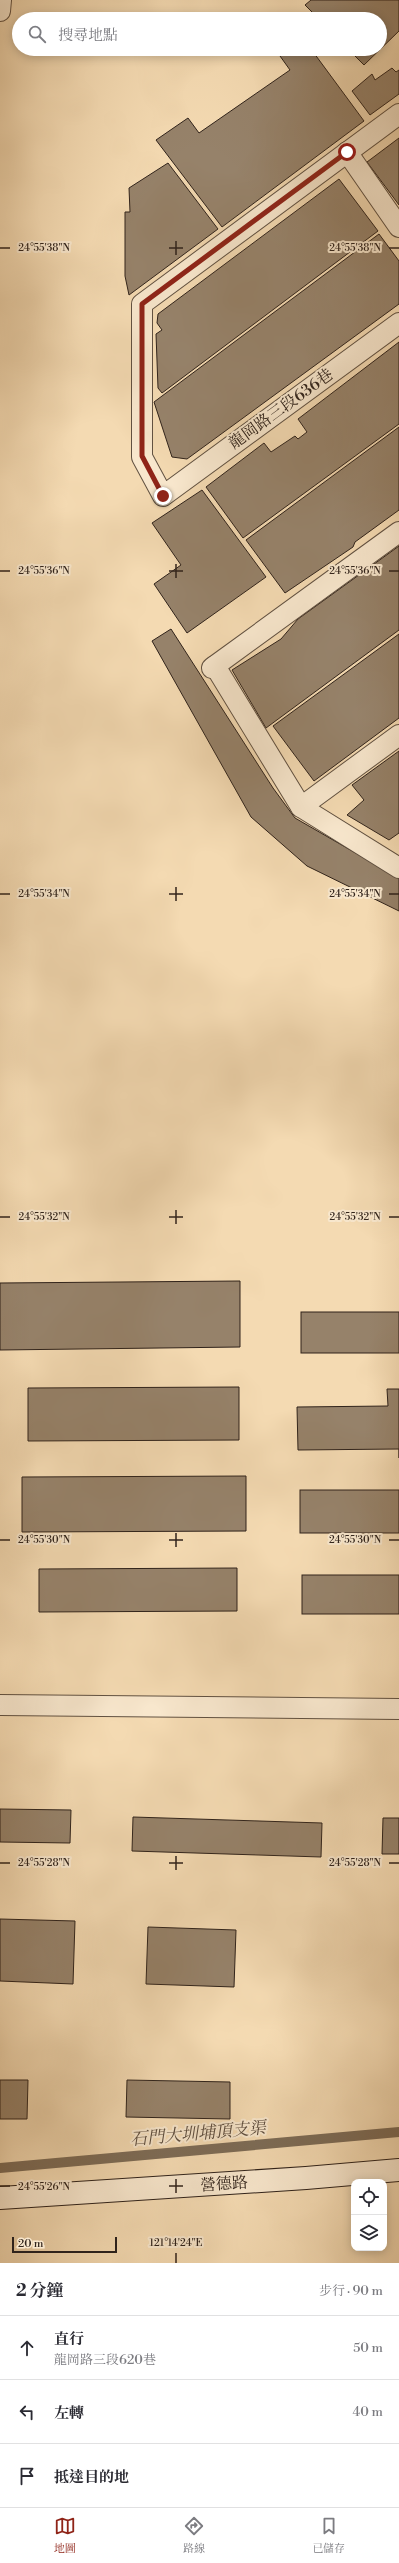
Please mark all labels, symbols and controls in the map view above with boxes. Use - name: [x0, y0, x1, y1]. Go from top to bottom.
- search box: [12, 12, 387, 56]
- icon: search: [26, 23, 48, 45]
- text: 搜尋地點: [58, 26, 118, 45]
- route start: [338, 143, 356, 161]
- text: 24°55'38"N: [18, 242, 70, 254]
- text: 24°55'38"N: [329, 242, 381, 254]
- street label: 龍岡路三段636巷: [225, 364, 337, 454]
- route end: [154, 487, 172, 505]
- text: 24°55'36"N: [18, 565, 70, 577]
- text: 24°55'36"N: [329, 565, 381, 577]
- text: 24°55'34"N: [18, 888, 70, 900]
- text: 24°55'34"N: [329, 888, 381, 900]
- text: 24°55'32"N: [18, 1211, 70, 1223]
- text: 24°55'32"N: [329, 1211, 381, 1223]
- text: 24°55'30"N: [18, 1534, 71, 1546]
- text: 24°55'30"N: [329, 1534, 382, 1546]
- text: 24°55'28"N: [18, 1857, 70, 1869]
- text: 24°55'28"N: [329, 1857, 381, 1869]
- water label: 石門大圳埔頂支渠: [129, 2117, 269, 2151]
- street label: 營德路: [199, 2172, 249, 2196]
- map controls: [351, 2179, 387, 2251]
- button: locate: [351, 2179, 387, 2215]
- text: 24°55'26"N: [18, 2181, 70, 2193]
- button: layers: [351, 2215, 387, 2251]
- scale bar: [12, 2235, 117, 2254]
- text: 20 m: [18, 2237, 43, 2251]
- text: 121°14'24"E: [150, 2237, 203, 2249]
- text: 2 分鐘: [16, 2280, 63, 2302]
- text: 步行 · 90 m: [319, 2283, 383, 2299]
- text: 直行: [54, 2330, 84, 2349]
- icon: ahead: [16, 2337, 38, 2359]
- text: 50 m: [353, 2340, 383, 2356]
- text: 龍岡路三段620巷: [54, 2352, 156, 2368]
- icon: left: [16, 2401, 38, 2423]
- text: 左轉: [54, 2404, 84, 2423]
- text: 40 m: [353, 2404, 383, 2420]
- icon: arrive: [16, 2465, 38, 2487]
- text: 抵達目的地: [54, 2468, 129, 2487]
- tab: 地圖: [54, 2515, 76, 2556]
- tab: 路線: [183, 2515, 205, 2556]
- tab: 已儲存: [312, 2515, 345, 2556]

